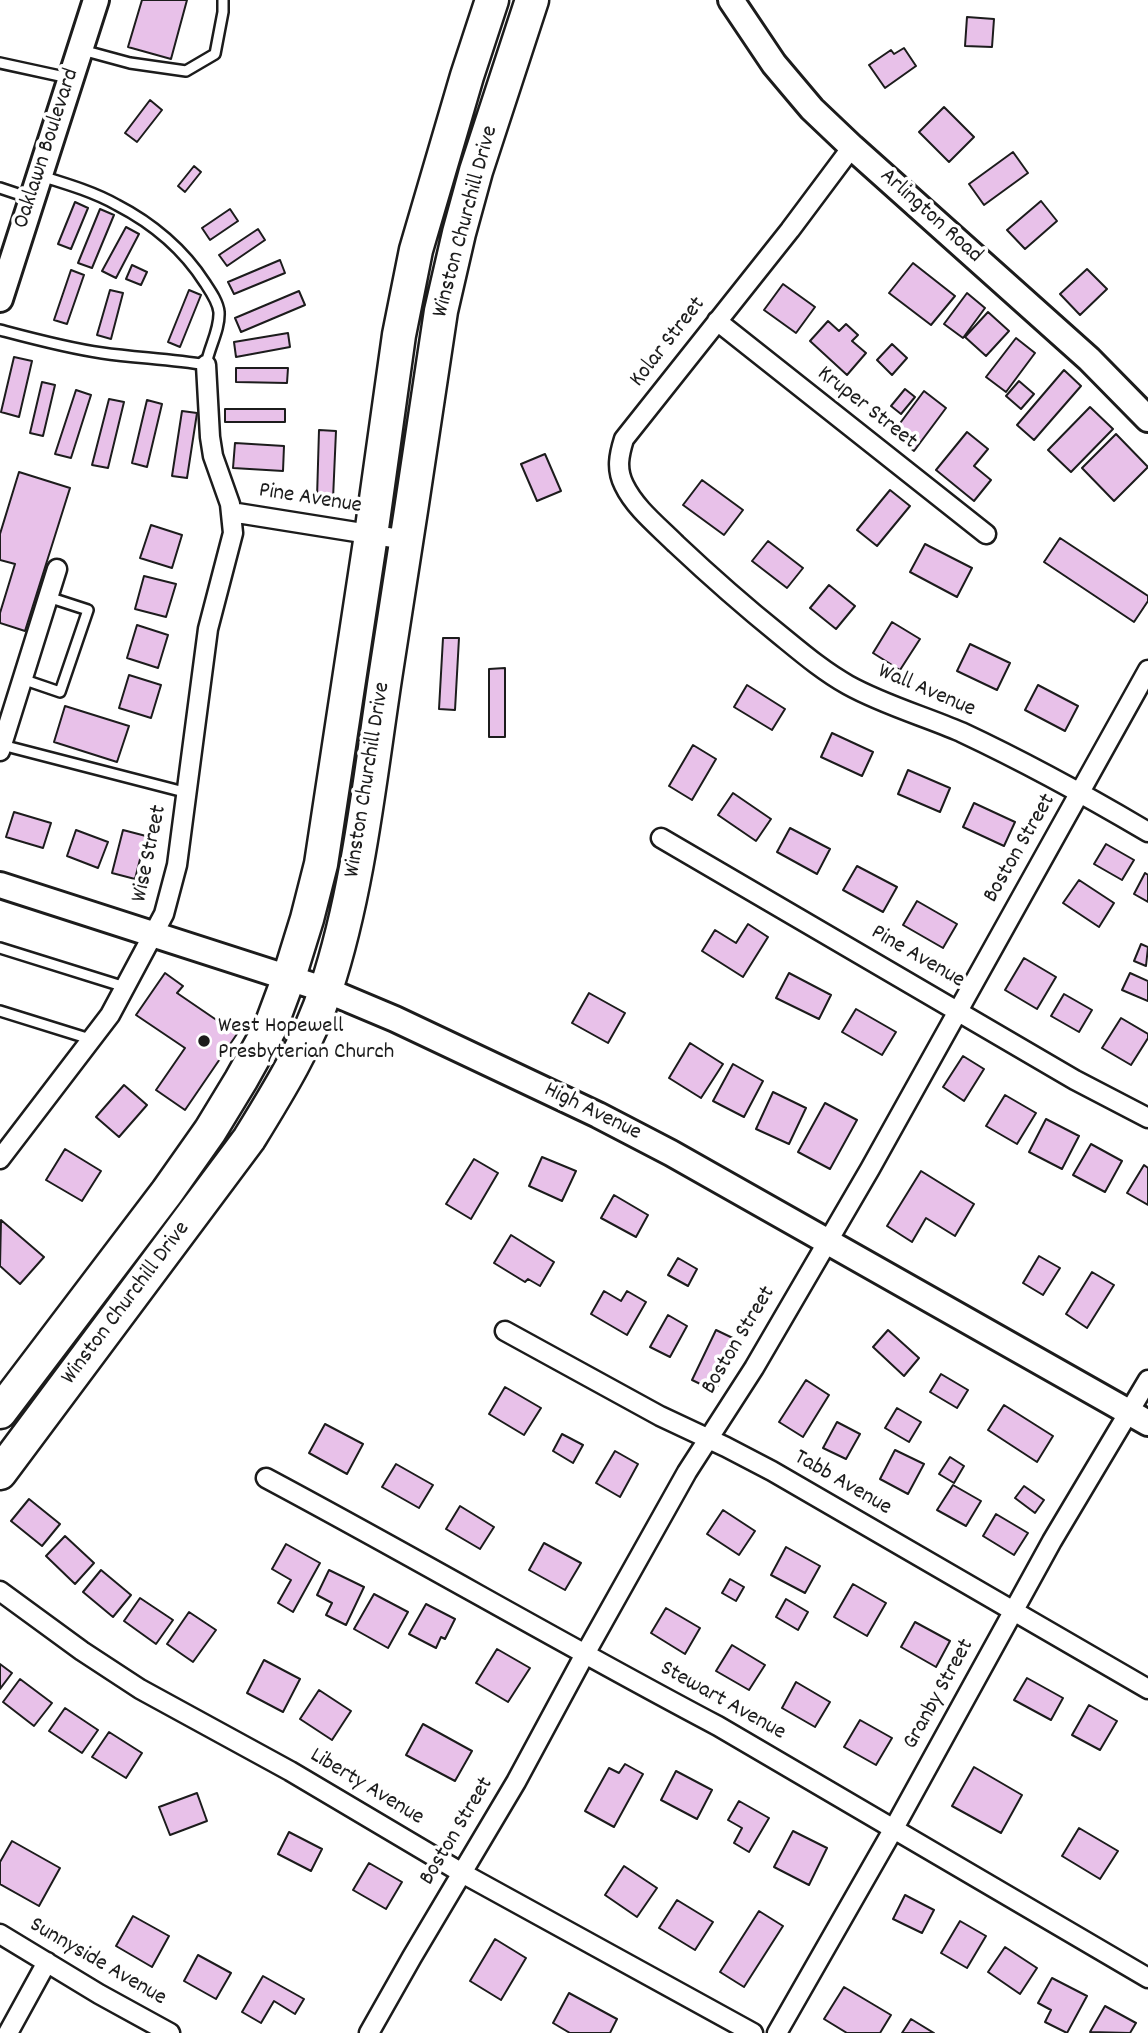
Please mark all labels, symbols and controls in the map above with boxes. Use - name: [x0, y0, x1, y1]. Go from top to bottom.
- street label: Oaklawn Boulevard: [9, 65, 87, 233]
- street label: Winston Churchill Drive: [428, 123, 506, 321]
- street label: Arlington Road: [873, 164, 987, 270]
- street label: Kolar Street: [625, 292, 713, 394]
- street label: Kruper Street: [810, 361, 922, 457]
- street label: Pine Avenue: [257, 478, 363, 522]
- street label: Wall Avenue: [873, 659, 979, 725]
- street label: Winston Churchill Drive: [340, 680, 398, 880]
- street label: Boston Street: [979, 790, 1063, 908]
- street label: Wise Street: [127, 803, 175, 905]
- street label: Pine Avenue: [865, 920, 969, 996]
- place label: West Hopewell Presbyterian Church: [218, 1014, 394, 1068]
- marker: West Hopewell Presbyterian Church: [196, 1033, 212, 1049]
- street label: High Avenue: [539, 1078, 645, 1148]
- street label: Winston Churchill Drive: [57, 1217, 197, 1391]
- street label: Boston Street: [697, 1282, 783, 1400]
- street label: Tabb Avenue: [788, 1445, 896, 1523]
- street label: Granby Street: [898, 1635, 982, 1755]
- street label: Stewart Avenue: [654, 1656, 790, 1748]
- street label: Liberty Avenue: [304, 1743, 428, 1833]
- street label: Boston Street: [415, 1773, 501, 1891]
- street label: Sunnyside Avenue: [24, 1913, 170, 2013]

